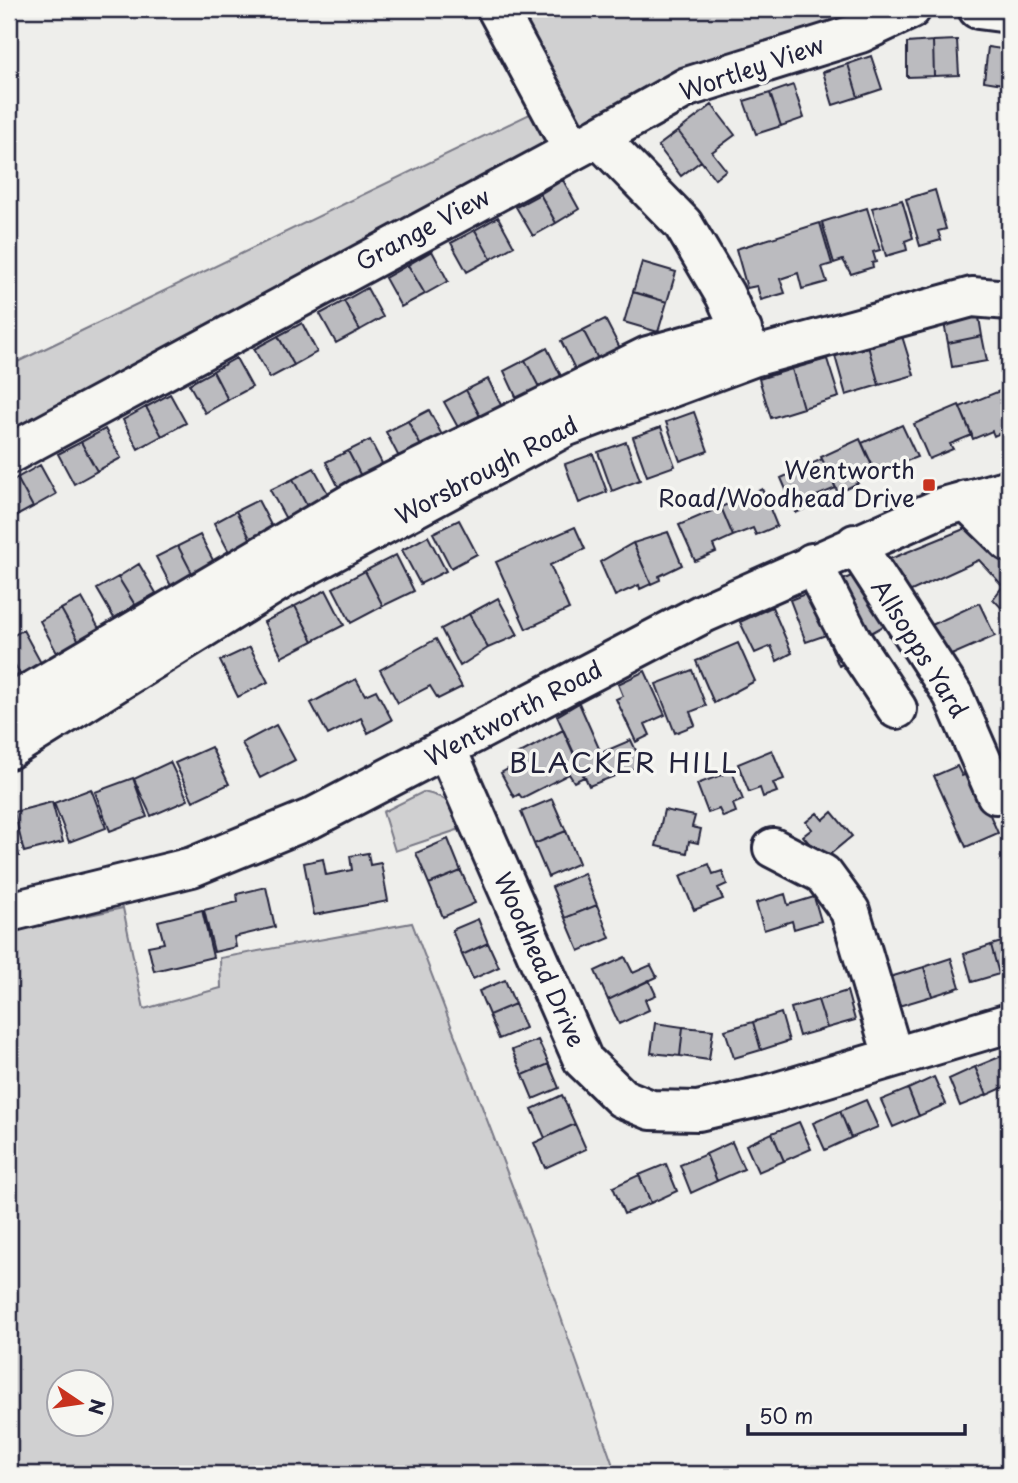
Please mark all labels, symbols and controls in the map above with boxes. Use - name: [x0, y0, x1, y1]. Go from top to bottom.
- street label: Wortley View: [674, 25, 829, 109]
- street label: Grange View: [349, 178, 496, 279]
- street label: Worsbrough Road: [388, 406, 584, 533]
- place label: Wentworth Road/Woodhead Drive: [658, 451, 915, 515]
- marker: Wentworth Road/Woodhead Drive: [921, 477, 937, 493]
- street label: Allsopps Yard: [864, 572, 978, 724]
- street label: Wentworth Road: [418, 650, 608, 774]
- district label: BLACKER HILL: [509, 740, 739, 783]
- street label: Woodhead Drive: [486, 866, 596, 1053]
- north arrow: [46, 1368, 116, 1438]
- scale bar: [748, 1392, 965, 1436]
- text: N: [82, 1397, 113, 1418]
- text: 50 m: [759, 1399, 813, 1431]

